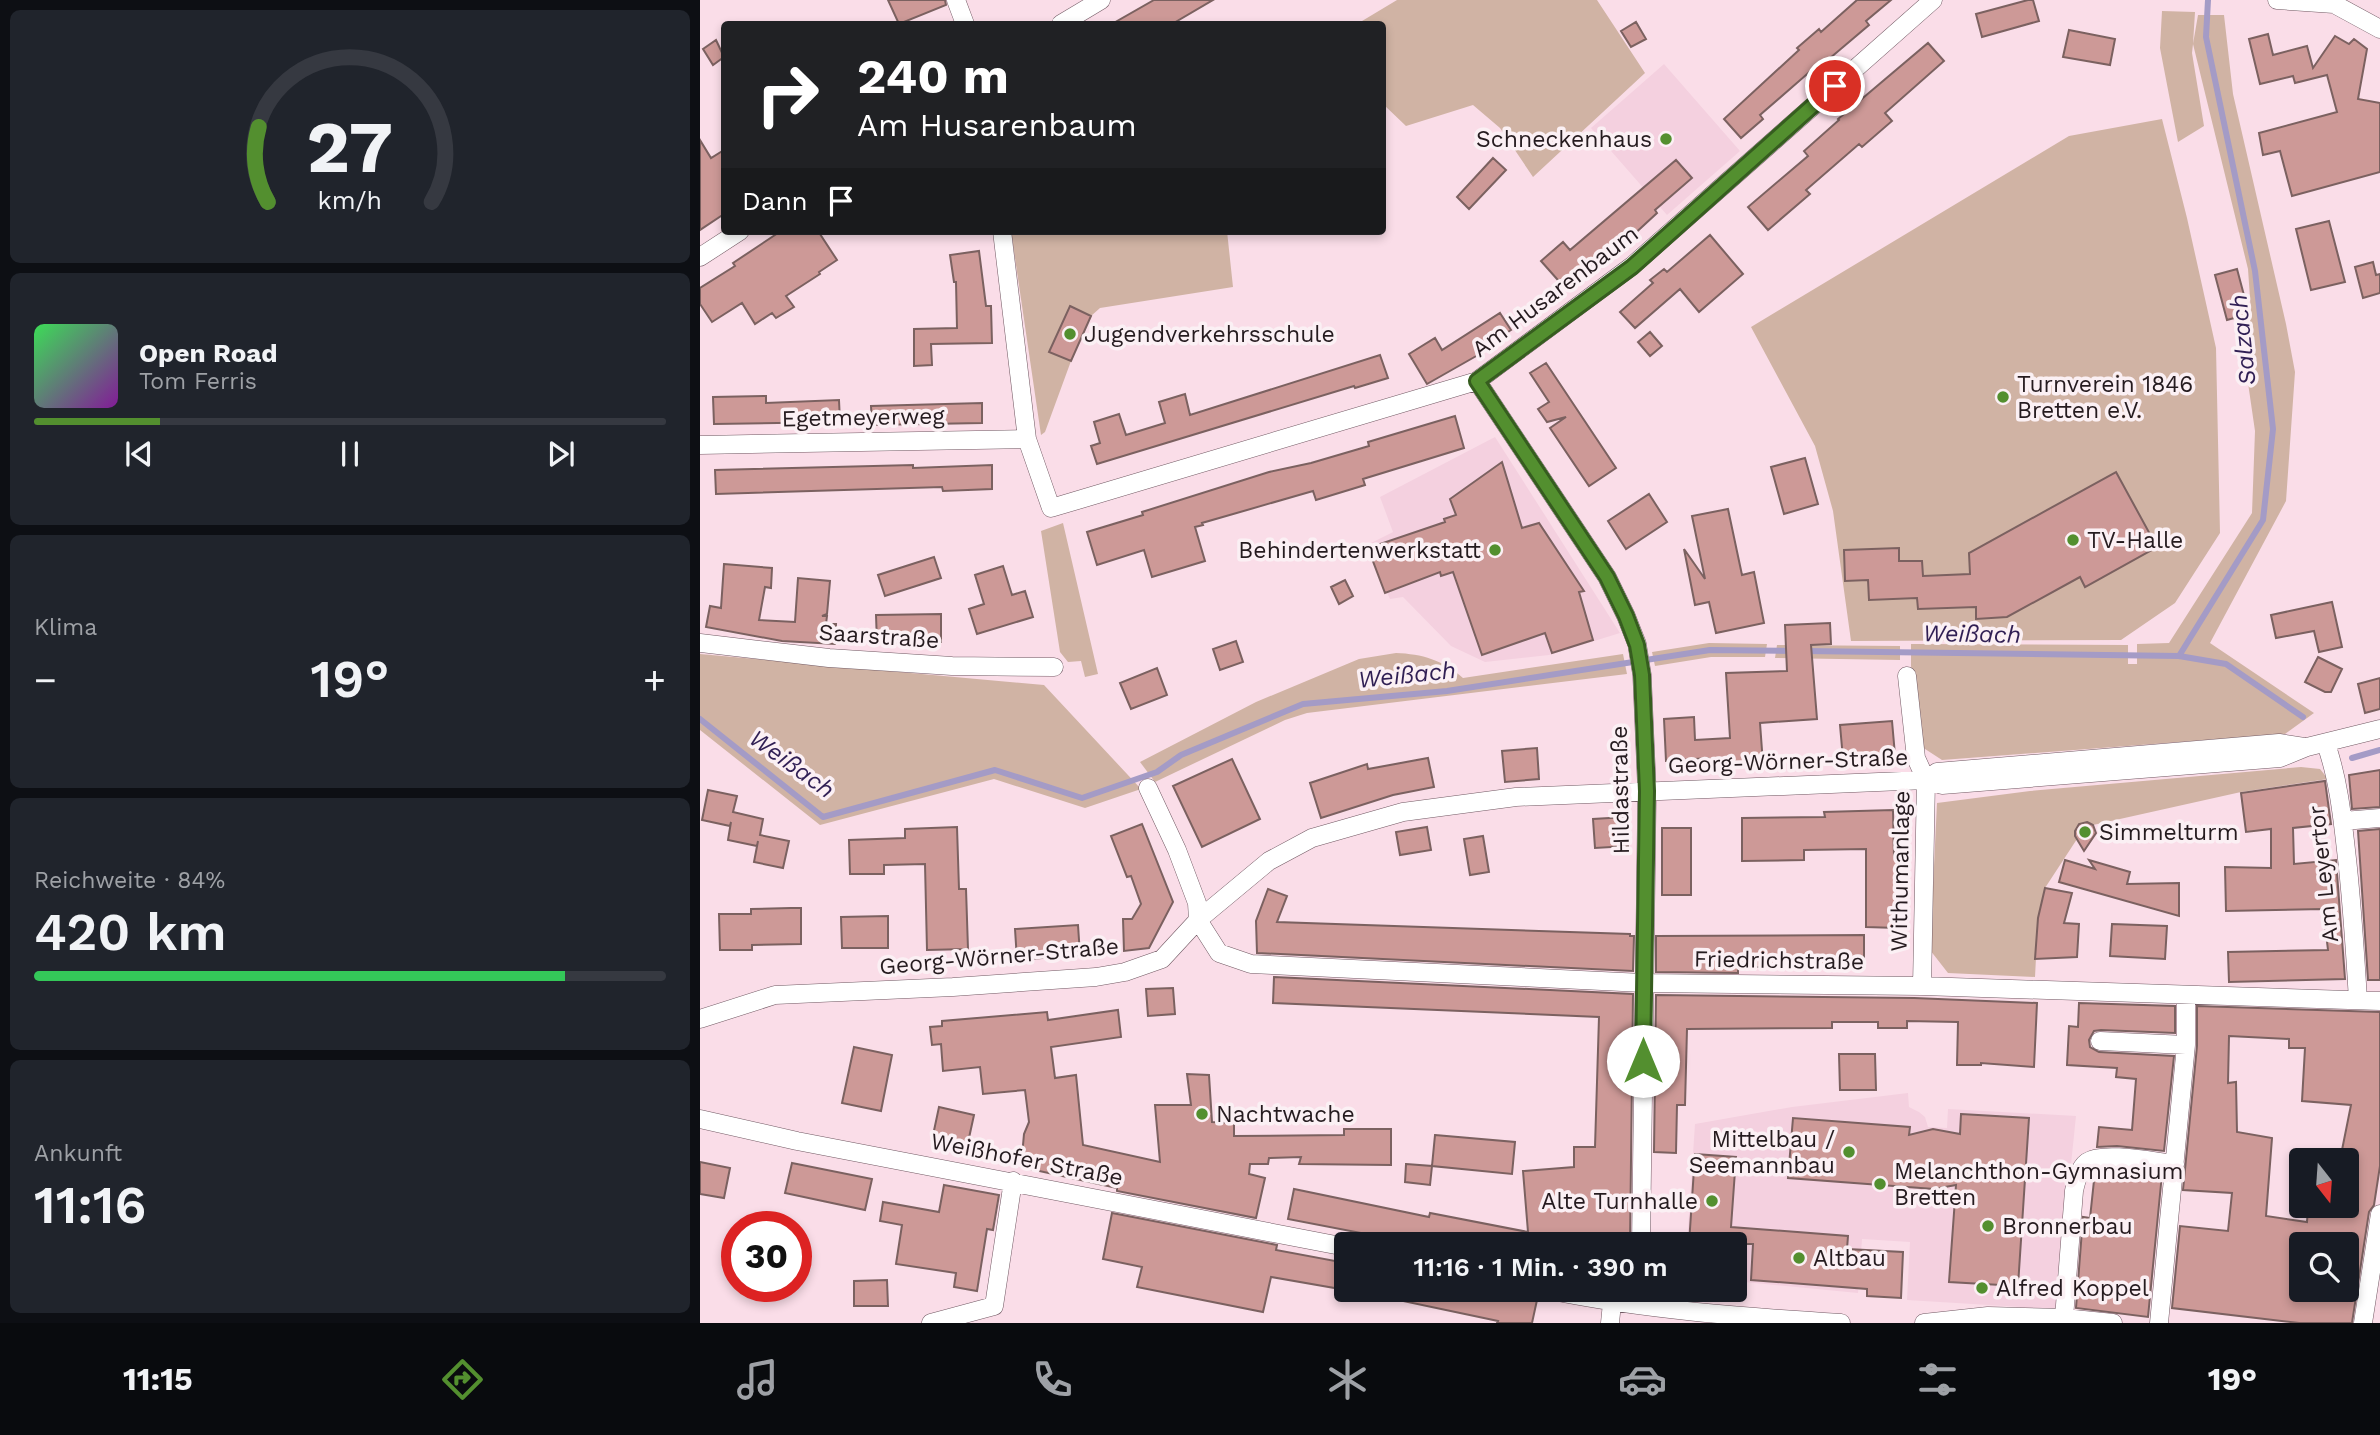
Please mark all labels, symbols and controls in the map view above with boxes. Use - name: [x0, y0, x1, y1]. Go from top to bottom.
- text: 240 m: [857, 47, 1009, 105]
- icon: right: [742, 49, 833, 140]
- pin: [1805, 56, 1865, 116]
- icon: arrive: [1816, 67, 1854, 105]
- text: 27: [307, 105, 393, 191]
- text: Am Husarenbaum: [857, 106, 1137, 144]
- place label: Schneckenhaus: [1476, 126, 1652, 153]
- marker: Schneckenhaus: [1658, 131, 1674, 147]
- icon: arrive: [822, 182, 860, 220]
- text: km/h: [318, 186, 382, 215]
- text: Dann: [742, 186, 808, 216]
- street label: Am Husarenbaum: [1467, 220, 1644, 363]
- water label: Salzach: [2224, 293, 2262, 387]
- place label: Jugendverkehrsschule: [1084, 321, 1335, 348]
- marker: Jugendverkehrsschule: [1062, 326, 1078, 342]
- text: Open Road: [139, 338, 277, 368]
- text: Tom Ferris: [139, 368, 257, 395]
- place label: Turnverein 1846 Bretten e.V.: [2017, 371, 2193, 424]
- marker: Turnverein 1846 Bretten e.V.: [1995, 389, 2011, 405]
- street label: Egetmeyerweg: [781, 403, 945, 432]
- icon: previous: [120, 435, 158, 473]
- icon: pause: [331, 435, 369, 473]
- icon: next: [542, 435, 580, 473]
- place label: TV-Halle: [2087, 527, 2183, 554]
- marker: TV-Halle: [2065, 532, 2081, 548]
- place label: Behindertenwerkstatt: [1238, 537, 1481, 564]
- marker: Behindertenwerkstatt: [1487, 542, 1503, 558]
- text: Klima: [34, 614, 97, 641]
- street label: Saarstraße: [818, 619, 940, 654]
- water label: Weißach: [1923, 619, 2021, 649]
- text: 19°: [311, 649, 389, 710]
- water label: Weißach: [1357, 656, 1457, 694]
- text: −: [34, 658, 57, 702]
- text: +: [643, 658, 666, 702]
- water label: Weißach: [744, 724, 840, 804]
- street label: Hildastraße: [1606, 725, 1635, 855]
- street label: Georg-Wörner-Straße: [1667, 744, 1909, 779]
- street label: Withumanlage: [1886, 790, 1915, 952]
- street label: Am Leyertor: [2303, 804, 2344, 944]
- place label: Simmelturm: [2099, 819, 2239, 846]
- marker: Simmelturm: [2077, 824, 2093, 840]
- text: Reichweite · 84%: [34, 867, 225, 894]
- text: 420 km: [34, 902, 227, 963]
- street label: Georg-Wörner-Straße: [878, 933, 1120, 980]
- street label: Friedrichstraße: [1694, 946, 1864, 975]
- position arrow: [1606, 1024, 1680, 1098]
- place label: Nachtwache: [1216, 1101, 1355, 1128]
- marker: Nachtwache: [1194, 1106, 1210, 1122]
- place label: Mittelbau / Seemannbau: [1689, 1126, 1835, 1179]
- street label: Weißhofer Straße: [928, 1128, 1125, 1191]
- text: Ankunft: [34, 1140, 122, 1167]
- marker: Mittelbau / Seemannbau: [1841, 1144, 1857, 1160]
- north arrow: [2289, 1148, 2359, 1218]
- map controls: [2289, 1148, 2359, 1302]
- place label: Melanchthon-Gymnasium Bretten: [1894, 1158, 2184, 1211]
- text: 11:16: [34, 1175, 146, 1236]
- marker: Melanchthon-Gymnasium Bretten: [1872, 1176, 1888, 1192]
- place label: Alte Turnhalle: [1541, 1188, 1698, 1215]
- marker: Alte Turnhalle: [1704, 1193, 1720, 1209]
- speed limit sign: 30: [721, 1211, 812, 1302]
- place label: Bronnerbau: [2002, 1213, 2133, 1240]
- marker: Bronnerbau: [1980, 1218, 1996, 1234]
- button: search: [2289, 1232, 2359, 1302]
- place label: Altbau: [1813, 1245, 1886, 1272]
- marker: Altbau: [1791, 1250, 1807, 1266]
- text: 11:16 · 1 Min. · 390 m: [1413, 1252, 1668, 1282]
- place label: Alfred Koppel: [1996, 1275, 2149, 1302]
- marker: Alfred Koppel: [1974, 1280, 1990, 1296]
- icon: directions: [438, 1355, 487, 1404]
- icon: music: [733, 1355, 782, 1404]
- icon: phone: [1028, 1355, 1077, 1404]
- icon: climate: [1323, 1355, 1372, 1404]
- icon: car: [1618, 1355, 1667, 1404]
- icon: filters: [1913, 1355, 1962, 1404]
- text: 11:15: [123, 1360, 193, 1398]
- text: 19°: [2208, 1360, 2257, 1398]

